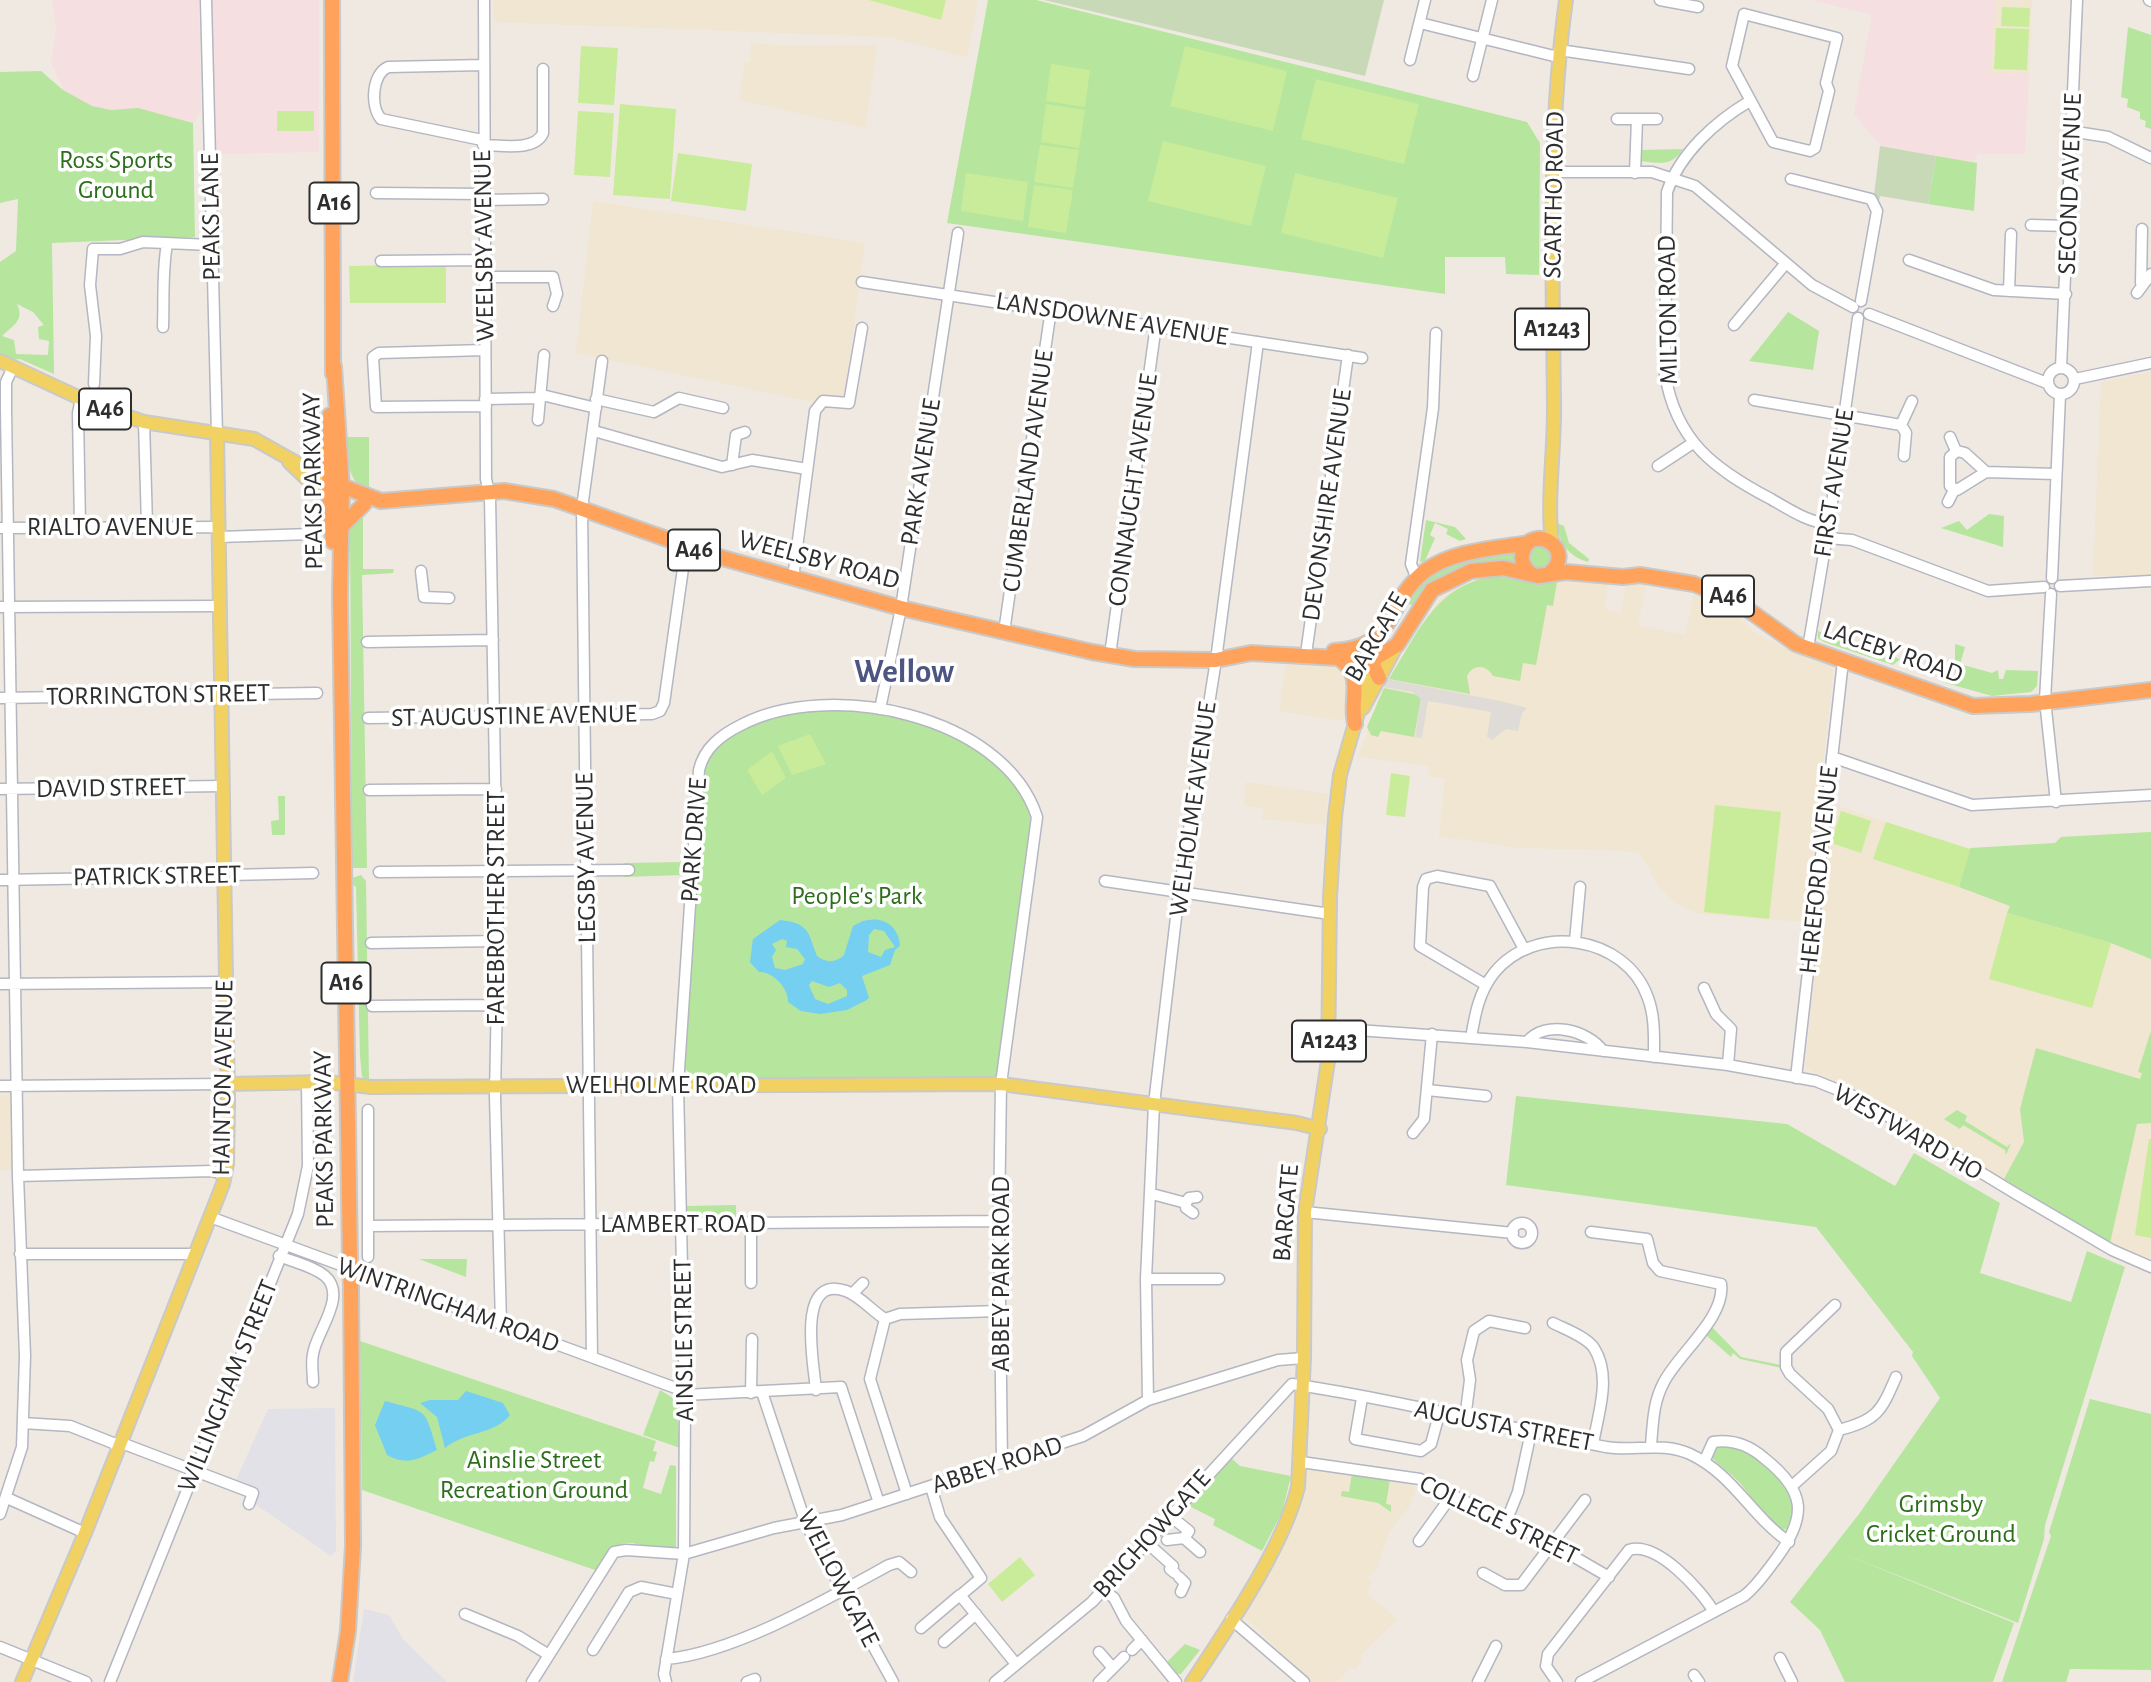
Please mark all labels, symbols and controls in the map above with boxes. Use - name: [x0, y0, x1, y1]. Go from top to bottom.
- street label: SECOND AVENUE: [2051, 93, 2089, 275]
- street label: SCARTHO ROAD: [1537, 111, 1571, 279]
- park label: Ross Sports Ground: [59, 144, 173, 206]
- street label: WEELSBY AVENUE: [467, 150, 501, 342]
- street label: PEAKS LANE: [194, 153, 228, 281]
- road number: A16: [310, 182, 358, 224]
- street label: MILTON ROAD: [1651, 235, 1685, 385]
- street label: LANSDOWNE AVENUE: [994, 285, 1230, 353]
- road number: A1243: [1515, 308, 1589, 350]
- street label: CUMBERLAND AVENUE: [996, 348, 1060, 594]
- street label: CONNAUGHT AVENUE: [1101, 372, 1165, 608]
- street label: DEVONSHIRE AVENUE: [1295, 387, 1359, 623]
- road number: A46: [79, 388, 131, 430]
- street label: PEAKS PARKWAY: [296, 392, 330, 570]
- street label: PARK AVENUE: [894, 396, 948, 548]
- street label: FIRST AVENUE: [1807, 407, 1861, 559]
- street label: RIALTO AVENUE: [27, 511, 193, 543]
- street label: WEELSBY ROAD: [735, 524, 903, 596]
- road number: A46: [668, 530, 720, 570]
- road number: A46: [1702, 576, 1754, 616]
- street label: BARGATE: [1338, 587, 1414, 687]
- street label: LACEBY ROAD: [1819, 614, 1967, 690]
- district label: Wellow: [854, 652, 954, 692]
- street label: TORRINGTON STREET: [46, 677, 270, 713]
- street label: ST AUGUSTINE AVENUE: [391, 698, 637, 734]
- street label: WELHOLME AVENUE: [1162, 699, 1224, 919]
- street label: HEREFORD AVENUE: [1793, 765, 1845, 975]
- street label: DAVID STREET: [36, 771, 186, 805]
- street label: LEGSBY AVENUE: [569, 772, 603, 944]
- street label: PARK DRIVE: [674, 776, 714, 904]
- street label: FAREBROTHER STREET: [480, 791, 512, 1025]
- street label: PATRICK STREET: [73, 859, 241, 893]
- park label: People's Park: [791, 880, 923, 912]
- road number: A16: [322, 962, 370, 1003]
- street label: HAINTON AVENUE: [206, 980, 240, 1176]
- road number: A1243: [1292, 1021, 1366, 1062]
- street label: PEAKS PARKWAY: [307, 1050, 341, 1228]
- street label: WELHOLME ROAD: [566, 1069, 756, 1101]
- street label: WESTWARD HO: [1828, 1077, 1988, 1187]
- street label: BARGATE: [1266, 1163, 1306, 1263]
- street label: ABBEY PARK ROAD: [985, 1176, 1017, 1372]
- street label: LAMBERT ROAD: [600, 1208, 766, 1240]
- street label: WINTRINGHAM ROAD: [333, 1250, 563, 1360]
- street label: AINSLIE STREET: [667, 1258, 701, 1422]
- street label: WILLINGHAM STREET: [171, 1275, 285, 1497]
- street label: AUGUSTA STREET: [1412, 1393, 1596, 1459]
- street label: ABBEY ROAD: [928, 1429, 1066, 1501]
- park label: Ainslie Street Recreation Ground: [440, 1444, 628, 1506]
- street label: BRIGHOWGATE: [1086, 1464, 1218, 1604]
- street label: COLLEGE STREET: [1414, 1468, 1584, 1572]
- park label: Grimsby Cricket Ground: [1866, 1488, 2016, 1550]
- street label: WELLOWGATE: [790, 1504, 886, 1652]

